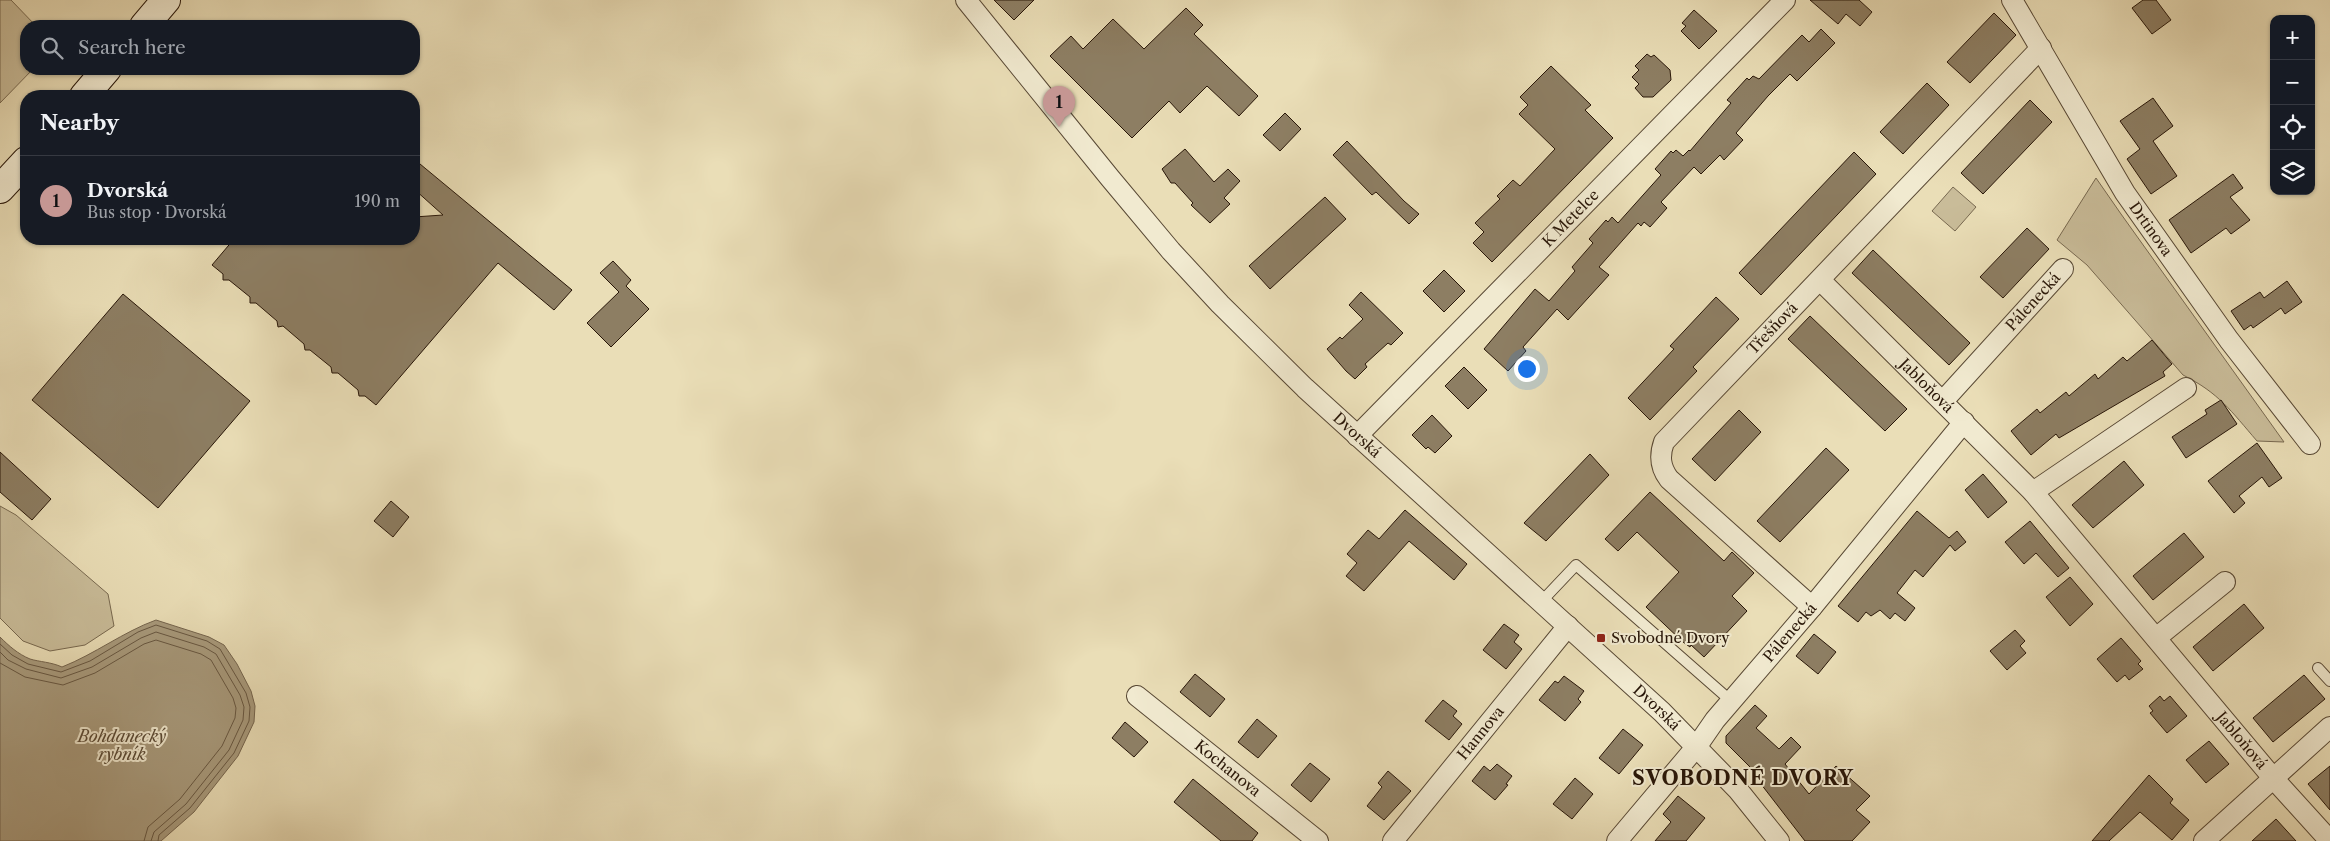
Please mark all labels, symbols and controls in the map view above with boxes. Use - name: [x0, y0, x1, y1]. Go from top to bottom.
- map controls: [2270, 15, 2315, 195]
- button: +: [2270, 15, 2315, 60]
- search box: [20, 20, 420, 75]
- icon: search: [38, 34, 66, 62]
- text: Search here: [78, 36, 186, 59]
- button: −: [2270, 60, 2315, 105]
- pin: 1: [1043, 86, 1075, 127]
- button: locate: [2270, 105, 2315, 150]
- text: Nearby: [40, 110, 119, 135]
- button: layers: [2270, 150, 2315, 195]
- text: Dvorská: [87, 179, 168, 202]
- street label: K Metelce: [1538, 185, 1603, 251]
- text: 1: [52, 191, 60, 211]
- text: 190 m: [355, 191, 400, 211]
- street label: Drtinova: [2125, 198, 2177, 260]
- text: Bus stop · Dvorská: [87, 202, 227, 222]
- street label: Pálenecká: [2001, 268, 2064, 335]
- street label: Třešňová: [1743, 298, 1802, 358]
- street label: Jabloňová: [1894, 353, 1958, 417]
- your location: [1514, 356, 1540, 382]
- street label: Dvorská: [1329, 408, 1385, 461]
- street label: Pálenecká: [1759, 599, 1821, 666]
- place label: Svobodné Dvory: [1611, 628, 1730, 647]
- marker: Svobodné Dvory: [1595, 632, 1607, 644]
- street label: Dvorská: [1629, 680, 1685, 734]
- street label: Hannova: [1453, 702, 1508, 764]
- street label: Jabloňová: [2211, 706, 2272, 773]
- water label: Bohdanecký rybník: [76, 726, 166, 764]
- street label: Kochanova: [1191, 736, 1265, 800]
- district label: SVOBODNÉ DVORY: [1632, 765, 1854, 790]

